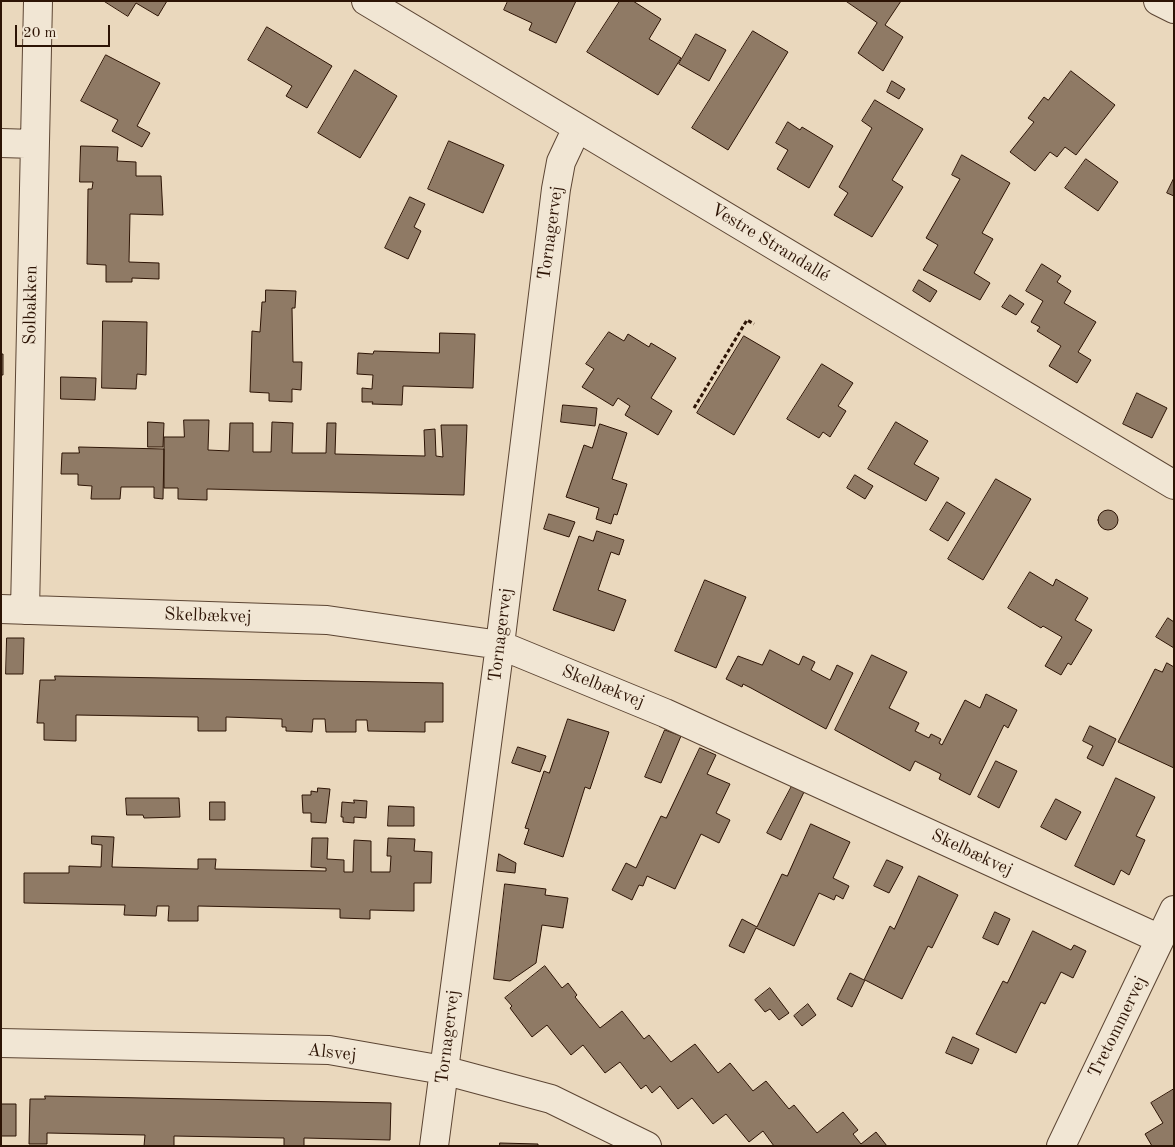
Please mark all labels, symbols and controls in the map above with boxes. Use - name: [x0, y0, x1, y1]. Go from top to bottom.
- scale bar: [18, 15, 112, 47]
- text: 20 m: [23, 26, 57, 41]
- street label: Tornagervej: [534, 185, 568, 281]
- street label: Vestre Strandallé: [707, 199, 833, 287]
- street label: Solbakken: [20, 265, 42, 345]
- street label: Tornagervej: [485, 587, 517, 683]
- street label: Skelbækvej: [164, 604, 252, 628]
- street label: Skelbækvej: [558, 661, 648, 713]
- street label: Skelbækvej: [928, 825, 1016, 881]
- street label: Tretommervej: [1084, 973, 1152, 1081]
- street label: Tornagervej: [432, 989, 464, 1085]
- street label: Alsvej: [306, 1040, 358, 1066]

